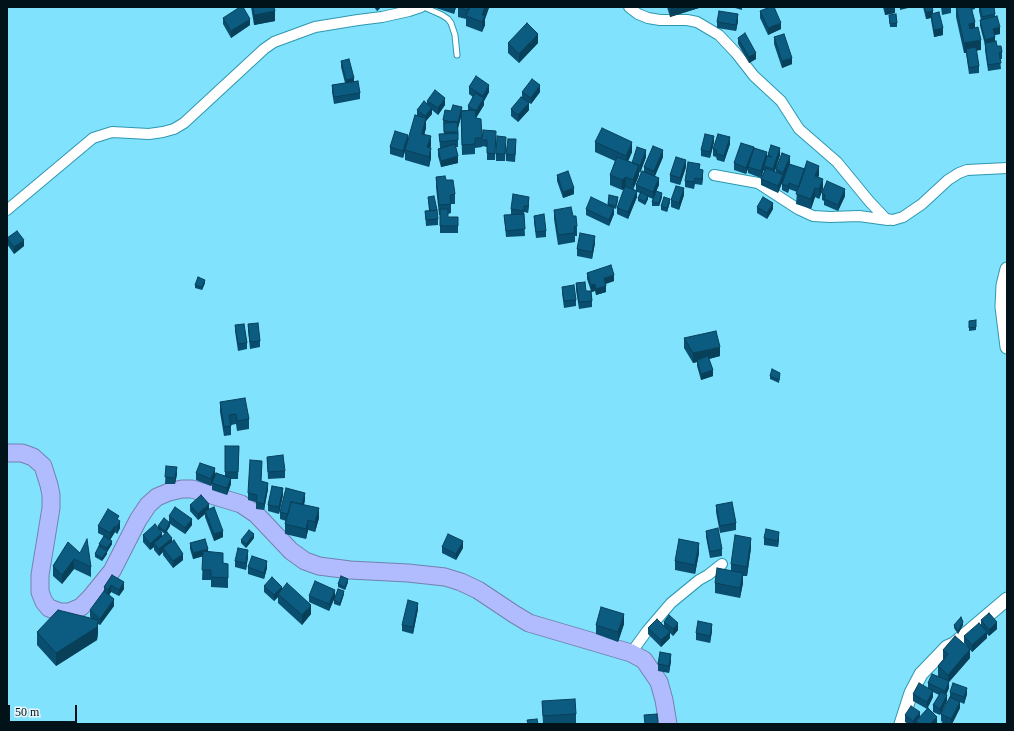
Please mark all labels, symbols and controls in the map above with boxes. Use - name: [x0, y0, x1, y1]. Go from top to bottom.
- scale bar: [10, 697, 79, 723]
- text: 50 m: [15, 705, 39, 719]

